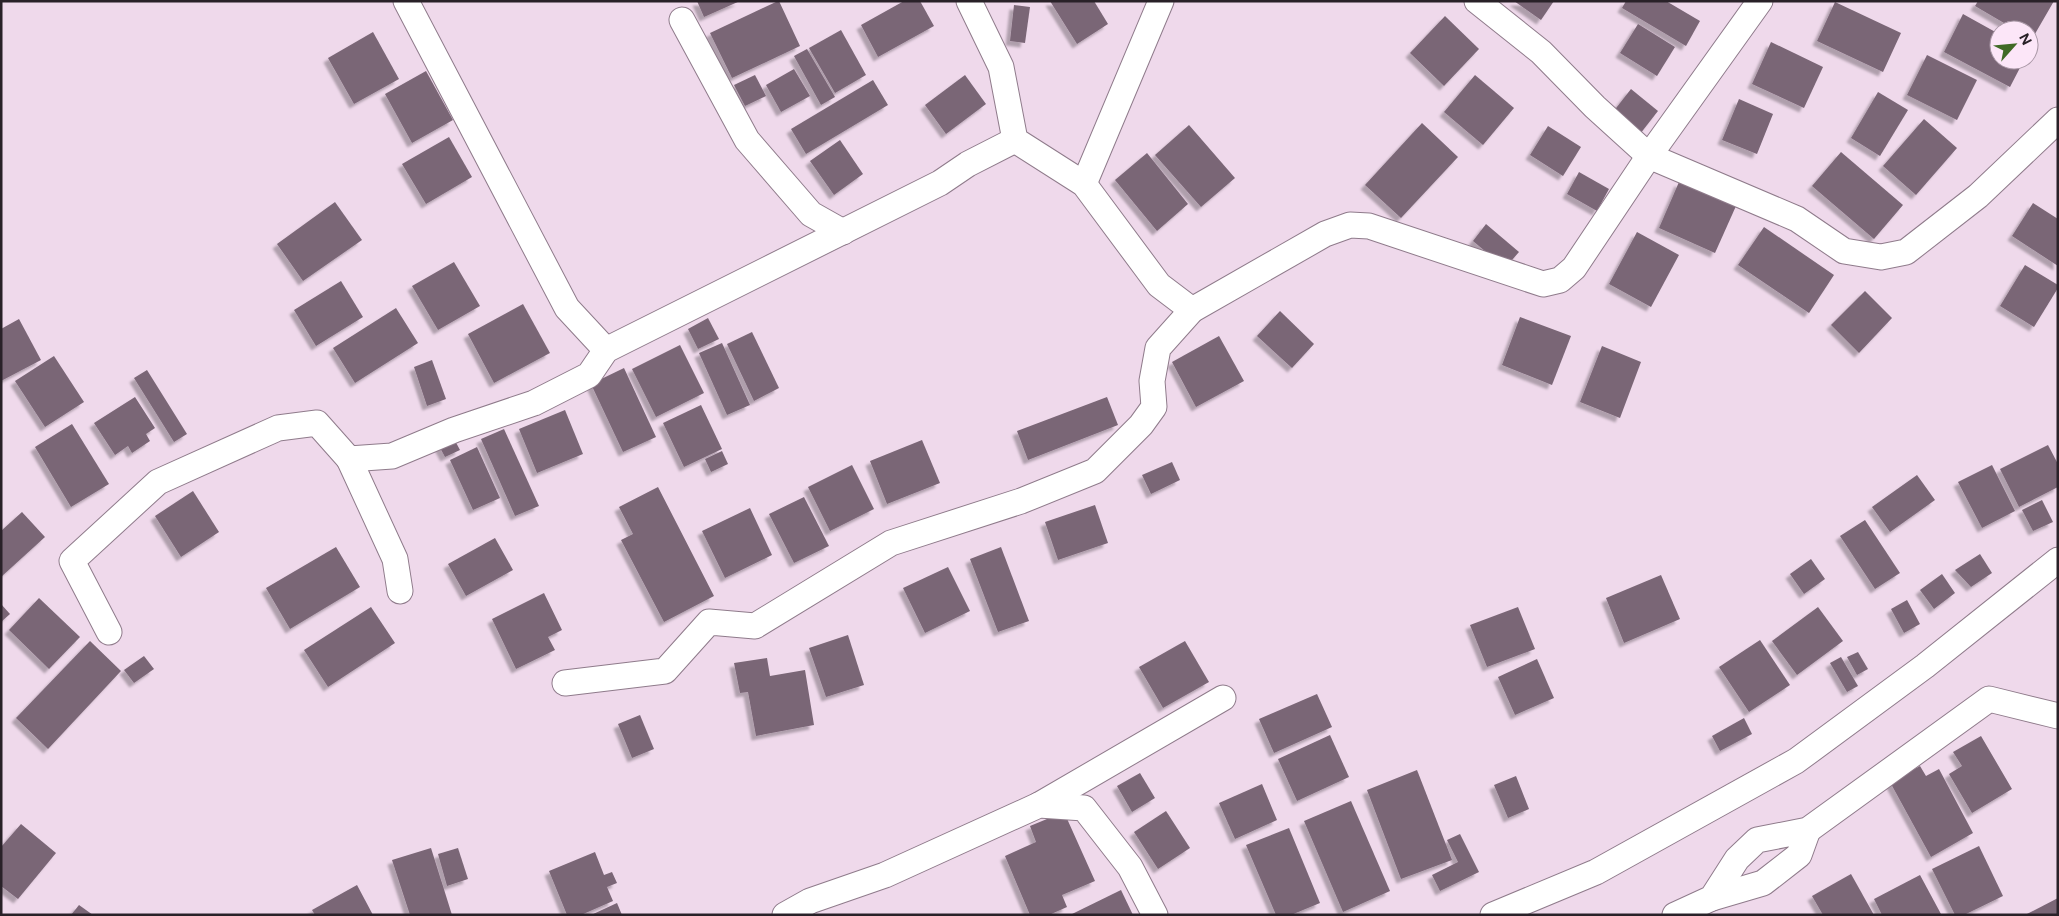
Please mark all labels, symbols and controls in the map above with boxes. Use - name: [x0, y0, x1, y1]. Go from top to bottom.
- north arrow: [1989, 20, 2039, 70]
- text: N: [2015, 31, 2035, 48]

